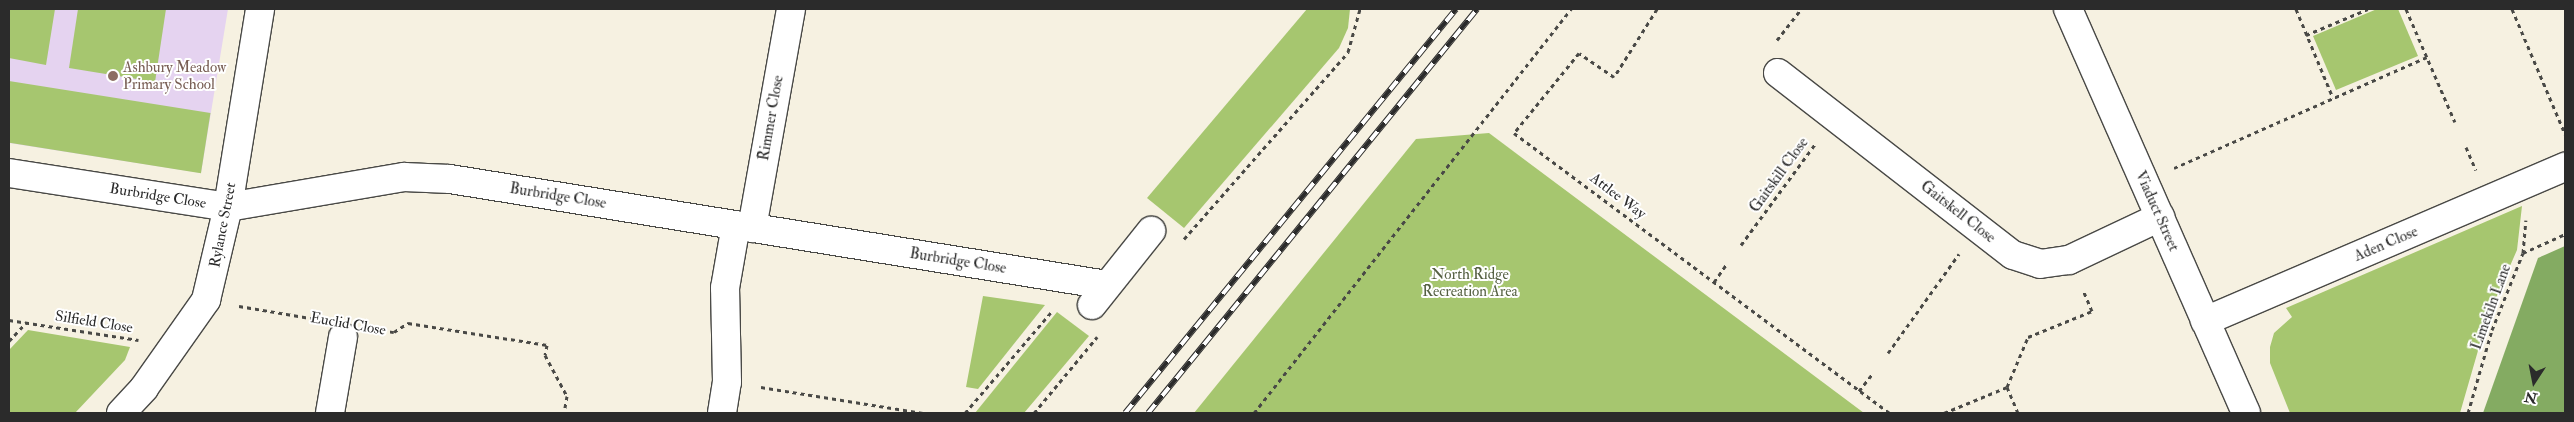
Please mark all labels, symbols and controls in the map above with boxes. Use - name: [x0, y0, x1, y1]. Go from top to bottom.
- place label: Ashbury Meadow Primary School: [123, 58, 226, 93]
- marker: Ashbury Meadow Primary School: [107, 70, 119, 82]
- street label: Rimmer Close: [755, 74, 787, 162]
- street label: Gaitskill Close: [1746, 134, 1812, 216]
- street label: Viaduct Street: [2131, 168, 2183, 254]
- street label: Attlee Way: [1587, 169, 1649, 223]
- street label: Gaitskell Close: [1917, 177, 1999, 247]
- street label: Burbridge Close: [108, 179, 208, 213]
- street label: Burbridge Close: [508, 179, 608, 213]
- street label: Rylance Street: [206, 181, 240, 269]
- street label: Aden Close: [2351, 223, 2421, 265]
- street label: Burbridge Close: [908, 244, 1008, 278]
- street label: Limekiln Lane: [2467, 262, 2515, 352]
- park label: North Ridge Recreation Area: [1422, 265, 1518, 300]
- street label: Silfield Close: [54, 307, 134, 337]
- street label: Euclid Close: [309, 309, 387, 339]
- north arrow: [2509, 357, 2559, 407]
- text: N: [2523, 388, 2539, 407]

